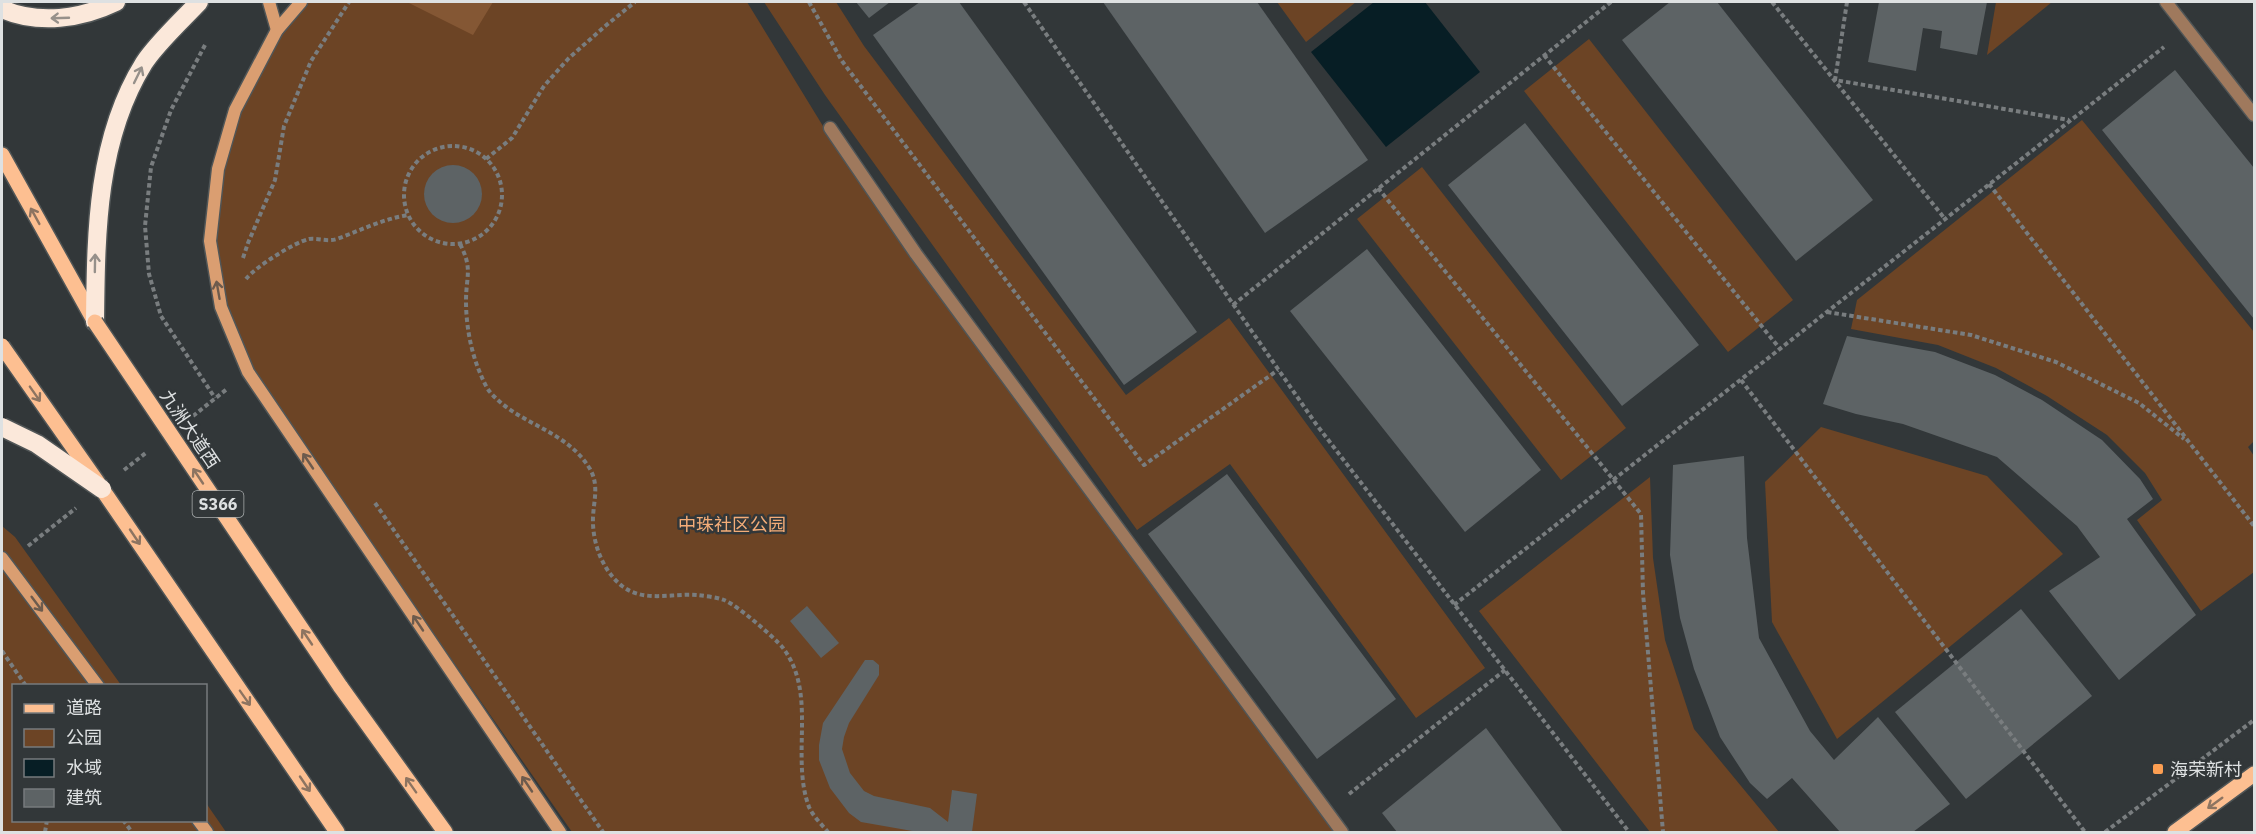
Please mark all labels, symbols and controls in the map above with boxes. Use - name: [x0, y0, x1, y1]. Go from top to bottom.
- one-way arrow: [51, 12, 71, 23]
- one-way arrow: [133, 67, 145, 85]
- one-way arrow: [29, 208, 41, 225]
- one-way arrow: [89, 254, 101, 274]
- one-way arrow: [212, 281, 223, 301]
- one-way arrow: [29, 385, 41, 401]
- street label: 九洲大道西: [155, 385, 225, 473]
- one-way arrow: [302, 453, 314, 470]
- one-way arrow: [192, 467, 205, 484]
- road number: S366: [192, 491, 244, 517]
- park label: 中珠社区公园: [678, 513, 786, 536]
- one-way arrow: [129, 528, 141, 545]
- one-way arrow: [31, 596, 44, 612]
- one-way arrow: [412, 615, 424, 631]
- one-way arrow: [301, 629, 313, 646]
- legend: [12, 684, 207, 822]
- one-way arrow: [239, 689, 251, 705]
- text: 道路: [66, 696, 102, 719]
- text: 公园: [66, 726, 102, 749]
- text: 水域: [66, 756, 102, 779]
- place label: 海荣新村: [2170, 758, 2242, 781]
- marker: 海荣新村: [2151, 762, 2165, 776]
- one-way arrow: [298, 776, 311, 793]
- one-way arrow: [521, 776, 533, 793]
- one-way arrow: [405, 777, 417, 793]
- text: 建筑: [66, 786, 102, 809]
- one-way arrow: [2207, 797, 2223, 809]

